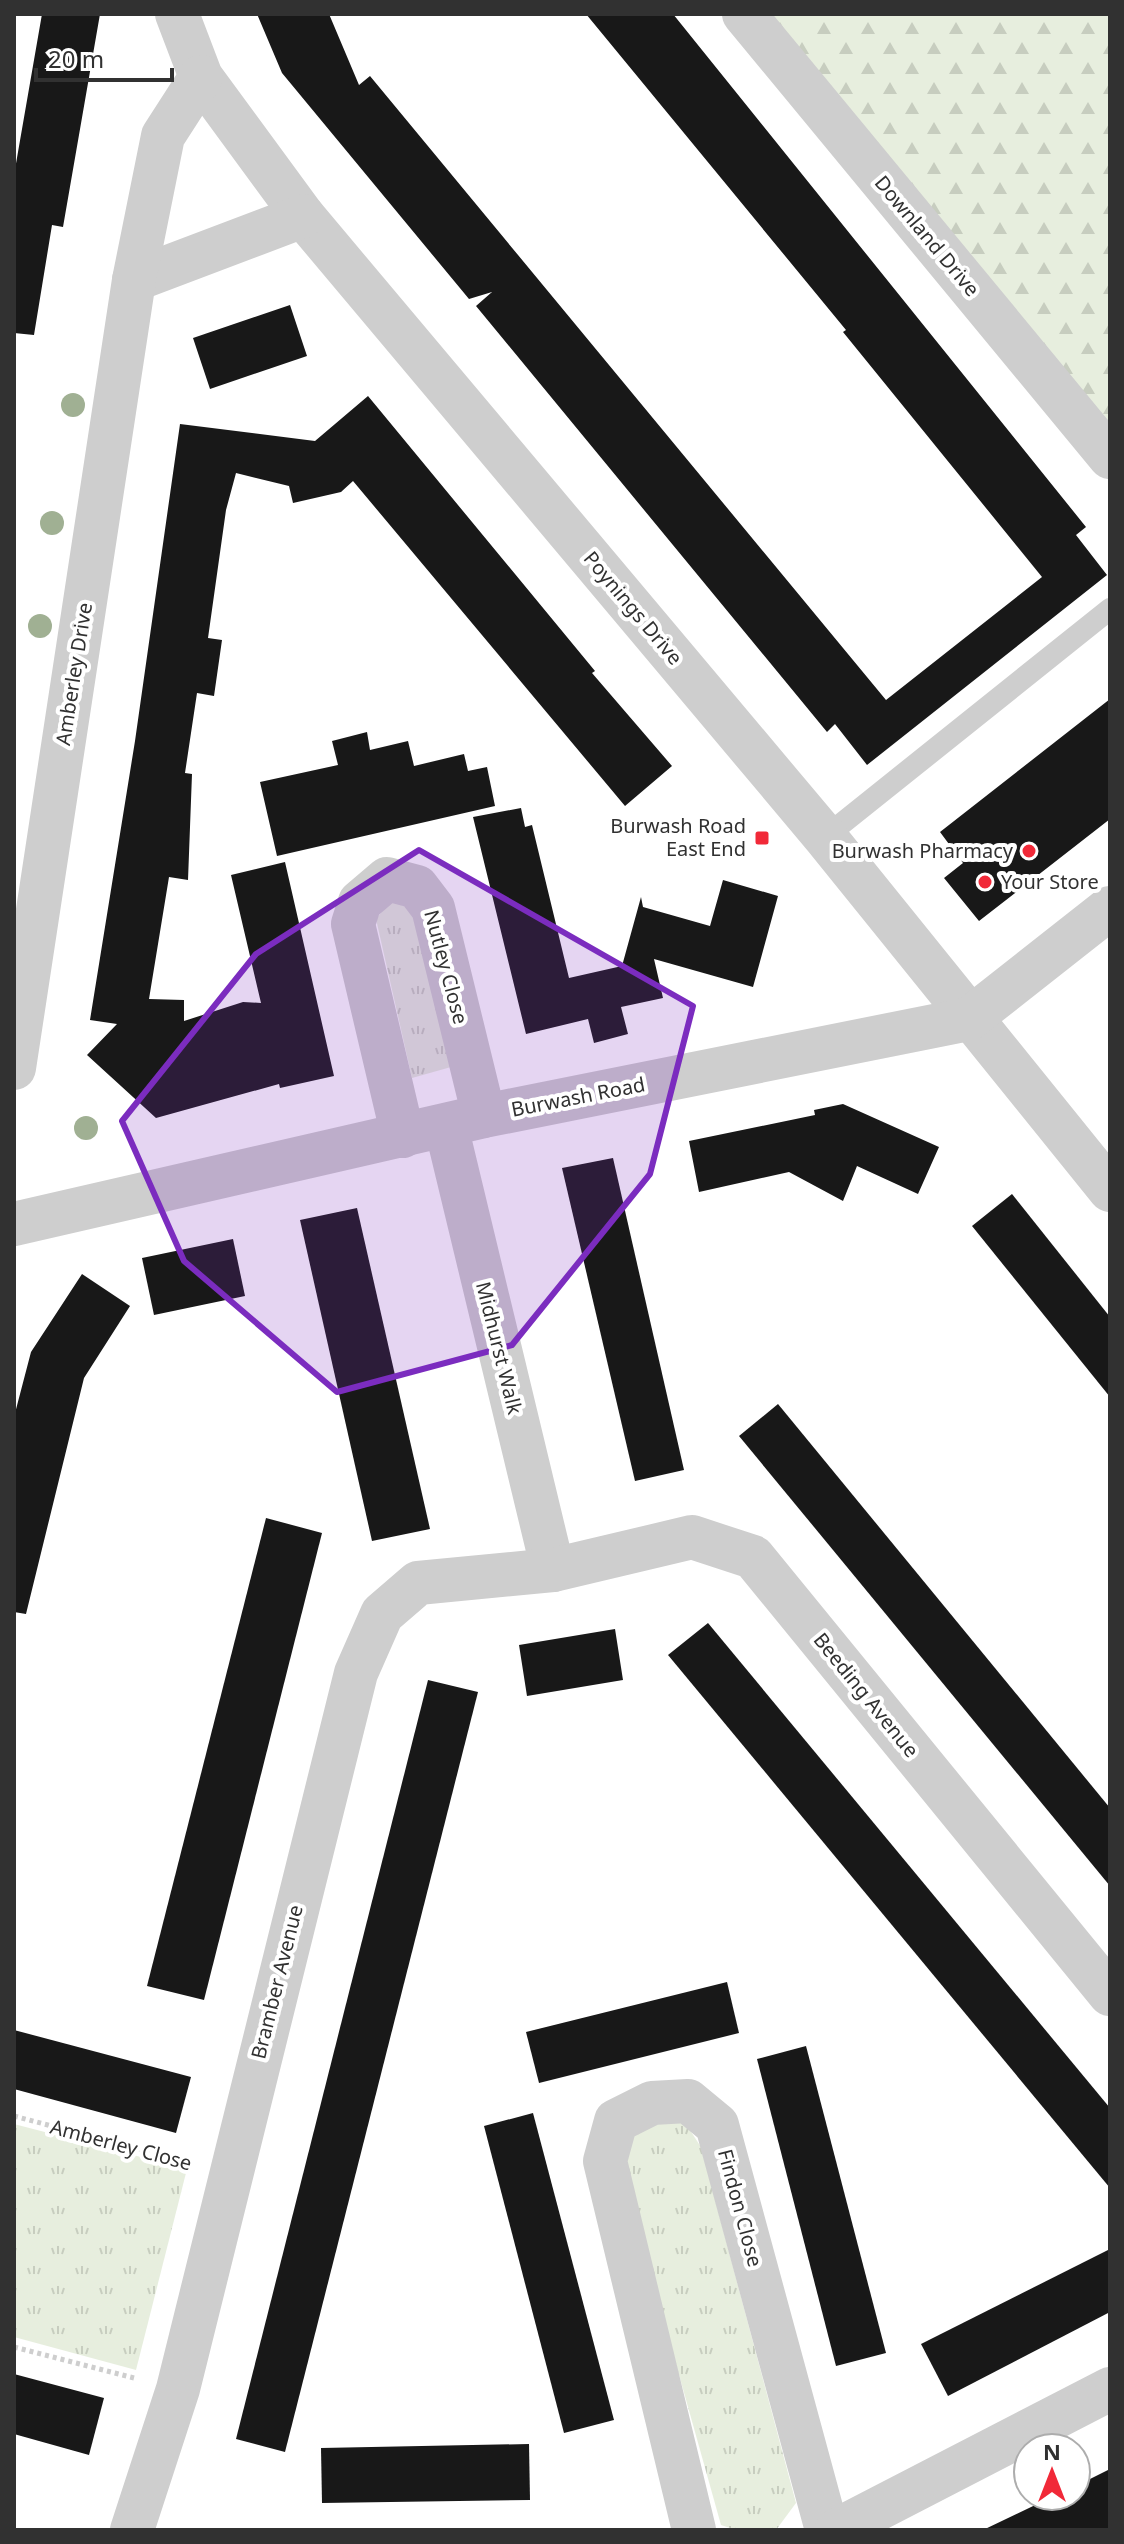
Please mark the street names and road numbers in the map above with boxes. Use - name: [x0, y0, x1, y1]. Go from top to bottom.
- street label: Downland Drive: [869, 170, 986, 302]
- street label: Poynings Drive: [578, 545, 689, 670]
- street label: Amberley Drive: [49, 601, 98, 747]
- street label: Nutley Close: [418, 907, 475, 1027]
- street label: Burwash Road: [509, 1070, 647, 1123]
- street label: Midhurst Walk: [470, 1279, 529, 1417]
- street label: Beeding Avenue: [808, 1627, 925, 1763]
- street label: Bramber Avenue: [244, 1902, 309, 2062]
- street label: Amberley Close: [47, 2113, 195, 2176]
- street label: Findon Close: [712, 2146, 769, 2270]

